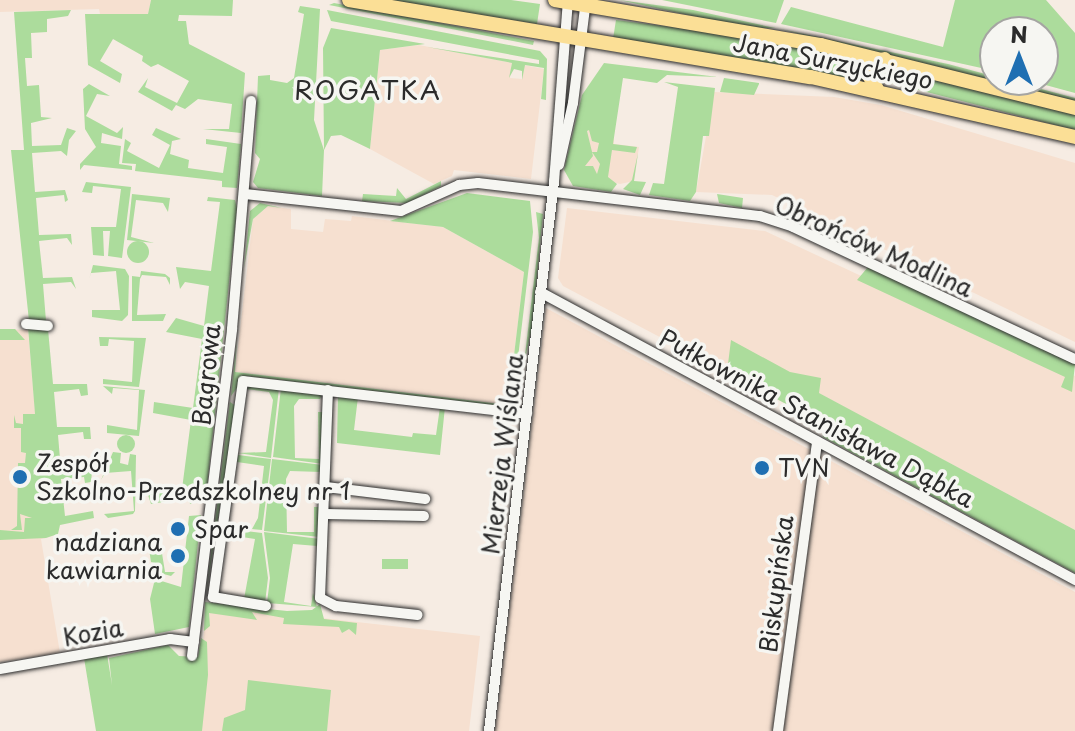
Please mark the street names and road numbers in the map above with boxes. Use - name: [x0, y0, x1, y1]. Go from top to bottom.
- street label: Jana Surzyckiego: [731, 27, 935, 95]
- street label: Obrońców Modlina: [770, 189, 978, 303]
- street label: Pułkownika Stanisława Dąbka: [654, 322, 980, 514]
- street label: Bagrowa: [186, 323, 226, 427]
- street label: Mierzeja Wiślana: [476, 353, 528, 555]
- street label: Biskupińska: [753, 514, 799, 654]
- street label: Kozia: [61, 613, 125, 651]

